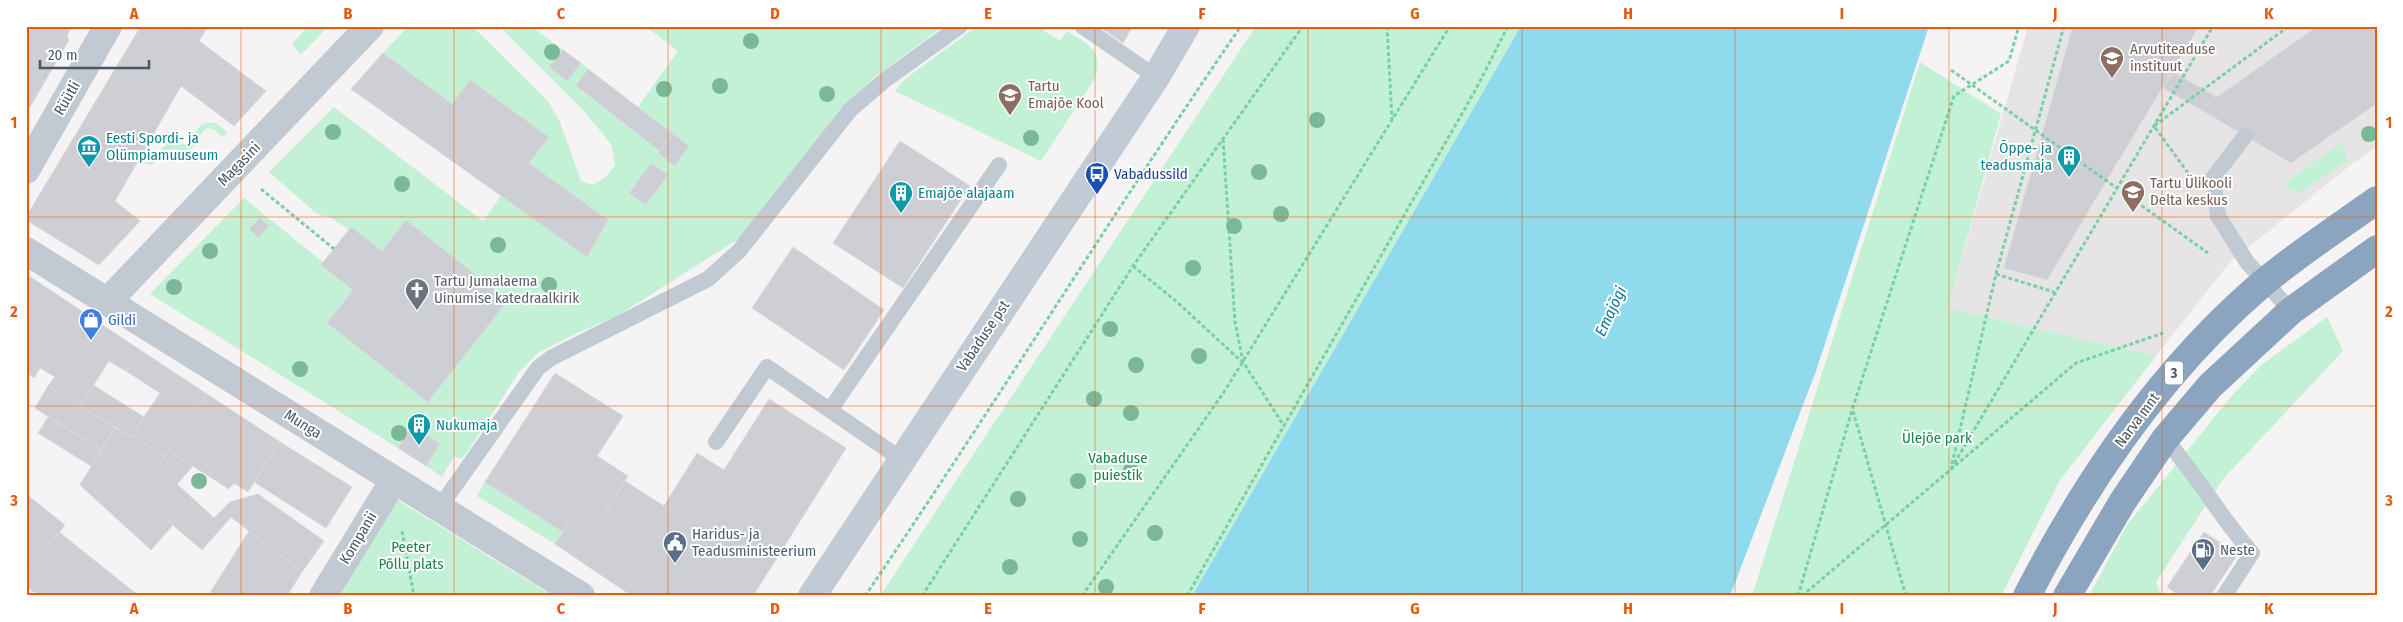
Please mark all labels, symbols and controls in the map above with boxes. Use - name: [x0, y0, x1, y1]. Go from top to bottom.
- text: A: [129, 4, 139, 23]
- text: B: [344, 4, 353, 23]
- text: C: [557, 4, 566, 23]
- text: D: [770, 4, 780, 23]
- text: E: [984, 4, 992, 23]
- text: F: [1198, 4, 1206, 23]
- text: G: [1410, 4, 1420, 23]
- text: H: [1623, 4, 1633, 23]
- text: I: [1840, 4, 1844, 23]
- text: J: [2052, 4, 2057, 23]
- text: K: [2264, 4, 2274, 23]
- scale bar: [40, 38, 149, 70]
- place label: Arvutiteaduse instituut: [2130, 40, 2215, 75]
- school or university icon: Arvutiteaduse instituut: [2099, 45, 2125, 79]
- text: 20 m: [48, 46, 78, 64]
- place label: Tartu Emajõe Kool: [1028, 77, 1104, 112]
- street label: Rüütli: [50, 78, 84, 118]
- school or university icon: Tartu Emajõe Kool: [997, 82, 1023, 116]
- text: 1: [11, 113, 17, 132]
- text: 1: [2386, 113, 2392, 132]
- place label: Eesti Spordi- ja Olümpiamuuseum: [106, 129, 218, 164]
- museum icon: Eesti Spordi- ja Olümpiamuuseum: [76, 134, 102, 168]
- street label: Magasini: [214, 138, 264, 190]
- place label: Õppe- ja teadusmaja: [1981, 139, 2052, 174]
- building icon: Õppe- ja teadusmaja: [2056, 144, 2082, 178]
- bus stop icon: Vabadussild: [1084, 161, 1110, 195]
- place label: Vabadussild: [1114, 165, 1188, 183]
- place label: Tartu Ülikooli Delta keskus: [2150, 174, 2232, 209]
- school or university icon: Tartu Ülikooli Delta keskus: [2120, 179, 2146, 213]
- building icon: Emajõe alajaam: [888, 180, 914, 214]
- place label: Emajõe alajaam: [918, 184, 1014, 202]
- place label: Tartu Jumalaema Uinumise katedraalkirik: [434, 272, 579, 307]
- church icon: Tartu Jumalaema Uinumise katedraalkirik: [404, 277, 430, 311]
- water label: Emajõgi: [1591, 283, 1630, 339]
- street label: Vabaduse pst: [953, 297, 1013, 375]
- text: 2: [9, 302, 18, 321]
- text: 2: [2384, 302, 2393, 321]
- shop icon: Gildi: [78, 307, 104, 341]
- place label: Gildi: [108, 311, 136, 329]
- road number: 3: [2165, 362, 2183, 384]
- street label: Narva mnt: [2111, 389, 2163, 451]
- street label: Munga: [281, 406, 325, 442]
- building icon: Nukumaja: [406, 412, 432, 446]
- place label: Nukumaja: [436, 416, 498, 434]
- park label: Ülejõe park: [1902, 429, 1972, 447]
- park label: Vabaduse puiestik: [1088, 449, 1148, 484]
- text: 3: [9, 491, 18, 510]
- text: 3: [2384, 491, 2393, 510]
- street label: Kompanii: [335, 509, 381, 567]
- place label: Haridus- ja Teadusministeerium: [692, 525, 816, 560]
- public building icon: Haridus- ja Teadusministeerium: [662, 530, 688, 564]
- fuel station icon: Neste: [2190, 537, 2216, 571]
- park label: Peeter Põllu plats: [378, 538, 444, 573]
- place label: Neste: [2220, 541, 2255, 559]
- text: A: [129, 599, 139, 618]
- text: B: [344, 599, 353, 618]
- text: C: [557, 599, 566, 618]
- text: D: [770, 599, 780, 618]
- text: E: [984, 599, 992, 618]
- text: F: [1198, 599, 1206, 618]
- text: G: [1410, 599, 1420, 618]
- text: H: [1623, 599, 1633, 618]
- text: I: [1840, 599, 1844, 618]
- text: J: [2052, 599, 2057, 618]
- text: K: [2264, 599, 2274, 618]

